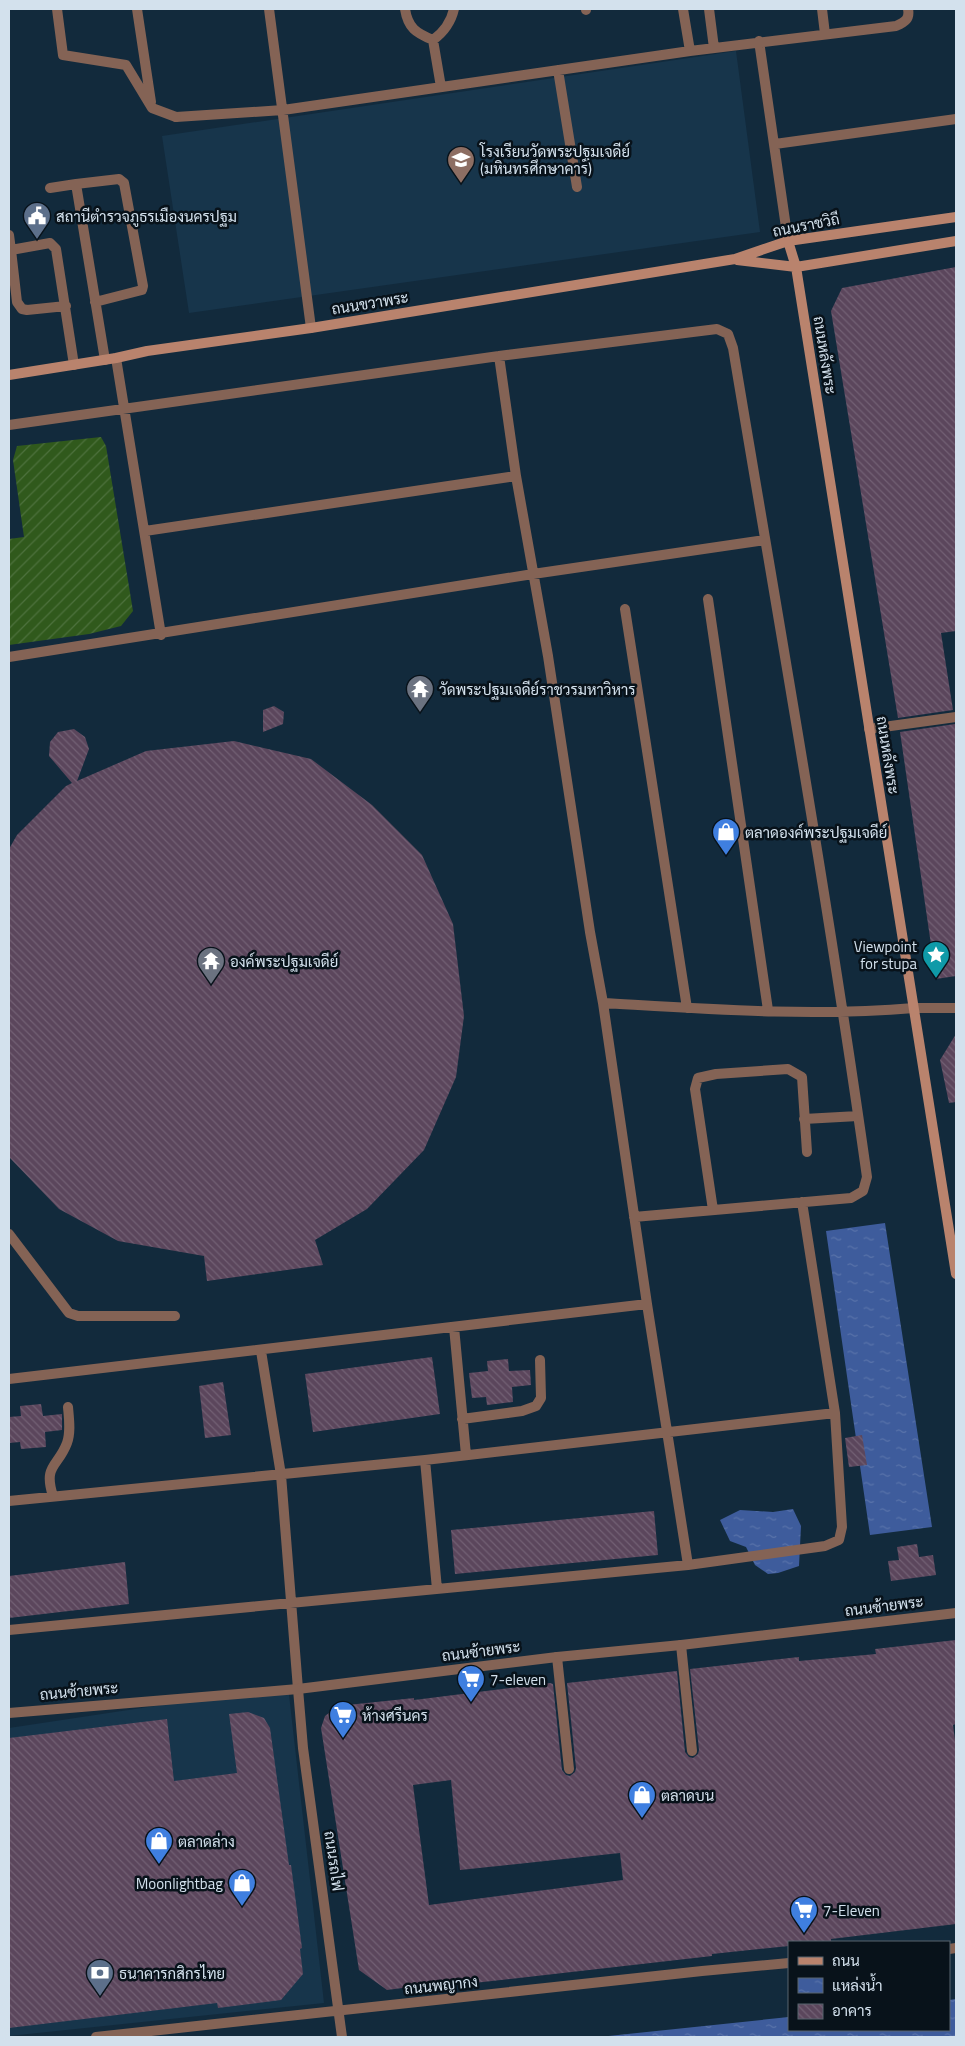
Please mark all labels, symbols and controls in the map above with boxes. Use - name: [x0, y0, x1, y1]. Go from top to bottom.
- place label: โรงเรียนวัดพระปฐมเจดีย์ (มหินทรศึกษาคาร): [479, 140, 630, 180]
- school or university icon: โรงเรียนวัดพระปฐมเจดีย์ (มหินทรศึกษาคาร): [446, 145, 476, 184]
- public building icon: สถานีตำรวจภูธรเมืองนครปฐม: [22, 201, 52, 240]
- place label: สถานีตำรวจภูธรเมืองนครปฐม: [56, 205, 237, 228]
- street label: ถนนราชวิถี: [770, 207, 842, 243]
- street label: ถนนขวาพระ: [330, 286, 410, 320]
- street label: ถนนหลังพระ: [807, 314, 843, 396]
- temple icon: วัดพระปฐมเจดีย์ราชวรมหาวิหาร: [405, 674, 435, 713]
- place label: วัดพระปฐมเจดีย์ราชวรมหาวิหาร: [439, 678, 636, 701]
- street label: ถนนหลังพระ: [870, 714, 906, 796]
- shop icon: ตลาดองค์พระปฐมเจดีย์: [711, 817, 741, 856]
- place label: ตลาดองค์พระปฐมเจดีย์: [745, 821, 887, 844]
- place label: Viewpoint for stupa: [854, 935, 918, 975]
- place icon: Viewpoint for stupa: [921, 940, 951, 979]
- temple icon: องค์พระปฐมเจดีย์: [196, 946, 226, 985]
- place label: องค์พระปฐมเจดีย์: [230, 950, 338, 973]
- street label: ถนนซ้ายพระ: [843, 1590, 925, 1622]
- street label: ถนนซ้ายพระ: [440, 1635, 522, 1667]
- supermarket icon: 7-eleven: [456, 1664, 486, 1703]
- place label: 7-eleven: [490, 1668, 546, 1691]
- street label: ถนนซ้ายพระ: [39, 1676, 119, 1706]
- supermarket icon: ห้างศรีนคร: [328, 1700, 358, 1739]
- place label: ห้างศรีนคร: [362, 1704, 428, 1727]
- shop icon: ตลาดบน: [627, 1780, 657, 1819]
- place label: ตลาดบน: [661, 1784, 714, 1807]
- shop icon: ตลาดล่าง: [144, 1826, 174, 1865]
- street label: ถนนรถไฟ: [318, 1829, 350, 1893]
- place label: ตลาดล่าง: [178, 1830, 235, 1853]
- shop icon: Moonlightbag: [227, 1868, 257, 1907]
- place label: Moonlightbag: [136, 1872, 223, 1895]
- supermarket icon: 7-Eleven: [789, 1895, 819, 1934]
- place label: 7-Eleven: [823, 1899, 880, 1922]
- legend: [788, 1941, 950, 2031]
- text: ถนน: [832, 1949, 860, 1972]
- bank icon: ธนาคารกสิกรไทย: [85, 1958, 115, 1997]
- place label: ธนาคารกสิกรไทย: [119, 1962, 225, 1985]
- street label: ถนนพญากง: [403, 1970, 479, 2000]
- text: แหล่งน้ำ: [832, 1973, 883, 1997]
- text: อาคาร: [832, 1999, 872, 2022]

